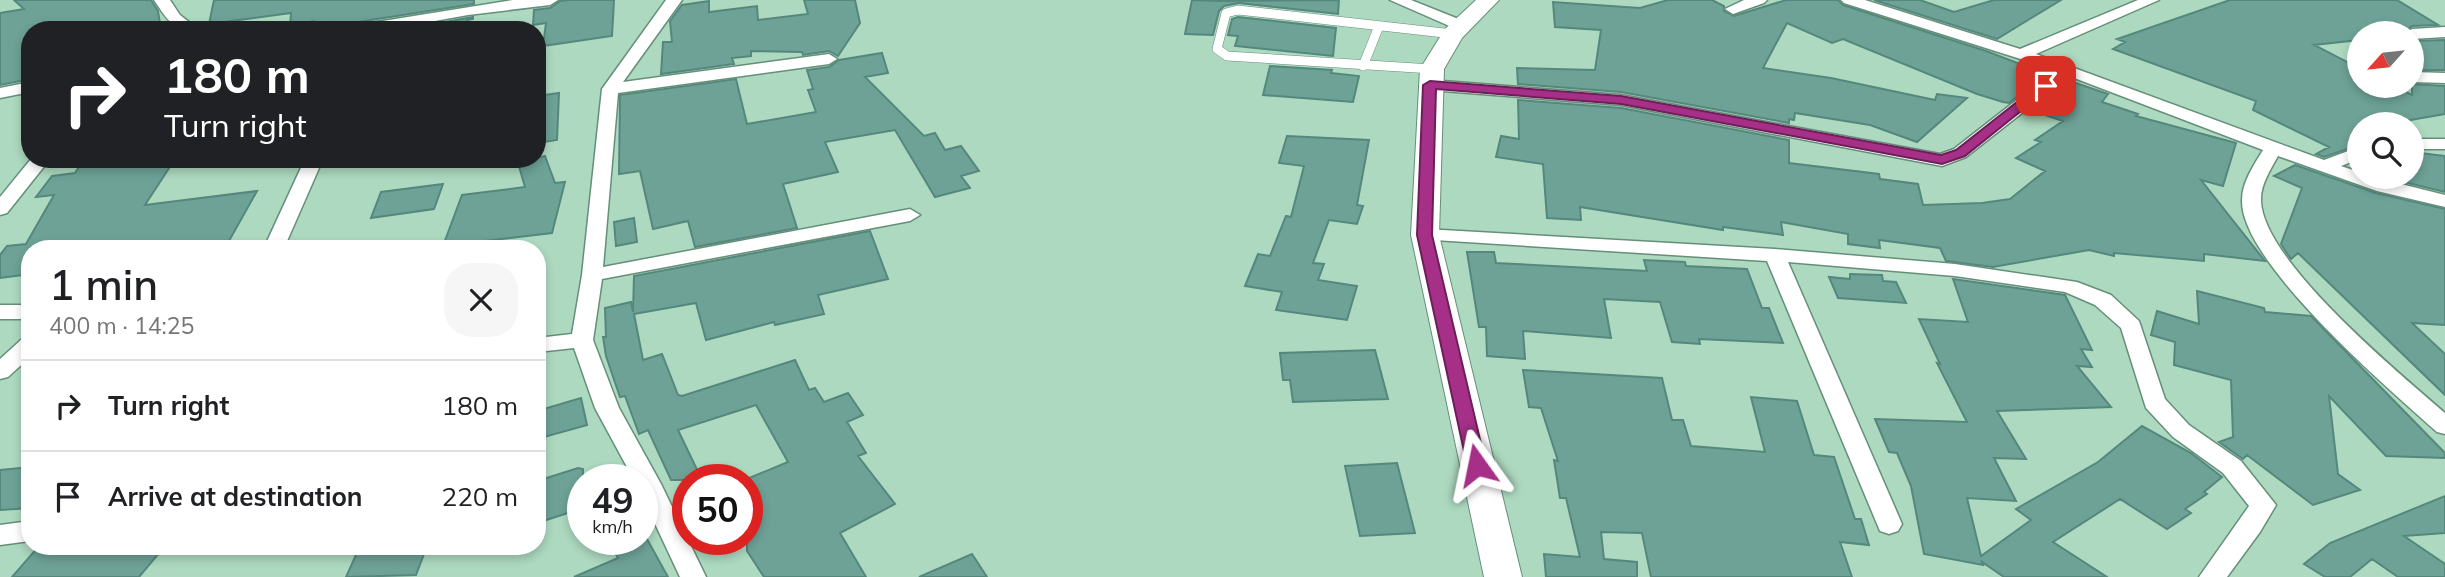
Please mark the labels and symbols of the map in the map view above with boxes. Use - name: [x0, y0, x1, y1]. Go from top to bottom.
- north arrow: [2347, 21, 2424, 98]
- pin: [2016, 56, 2076, 116]
- position arrow: [1440, 428, 1514, 502]
- speed limit sign: 50: [672, 464, 763, 555]

